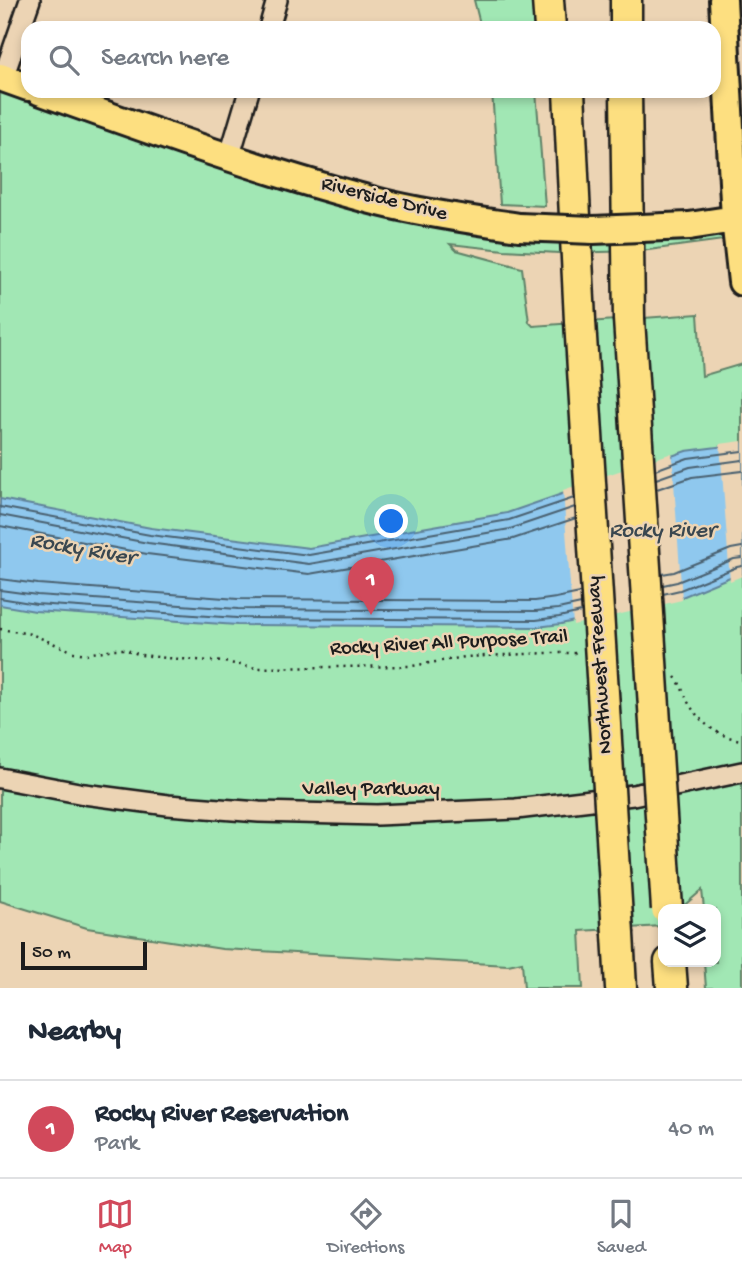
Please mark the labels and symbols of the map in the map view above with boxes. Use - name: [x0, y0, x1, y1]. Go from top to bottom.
- street label: Riverside Drive: [318, 172, 451, 228]
- your location: [374, 504, 408, 538]
- water label: Rocky River: [609, 518, 720, 545]
- water label: Rocky River: [27, 528, 141, 573]
- pin: 1: [348, 557, 394, 615]
- street label: Northwest Freeway: [582, 575, 620, 755]
- street label: Rocky River All Purpose Trail: [329, 625, 569, 663]
- street label: Valley Parkway: [301, 778, 440, 803]
- scale bar: [21, 939, 147, 971]

